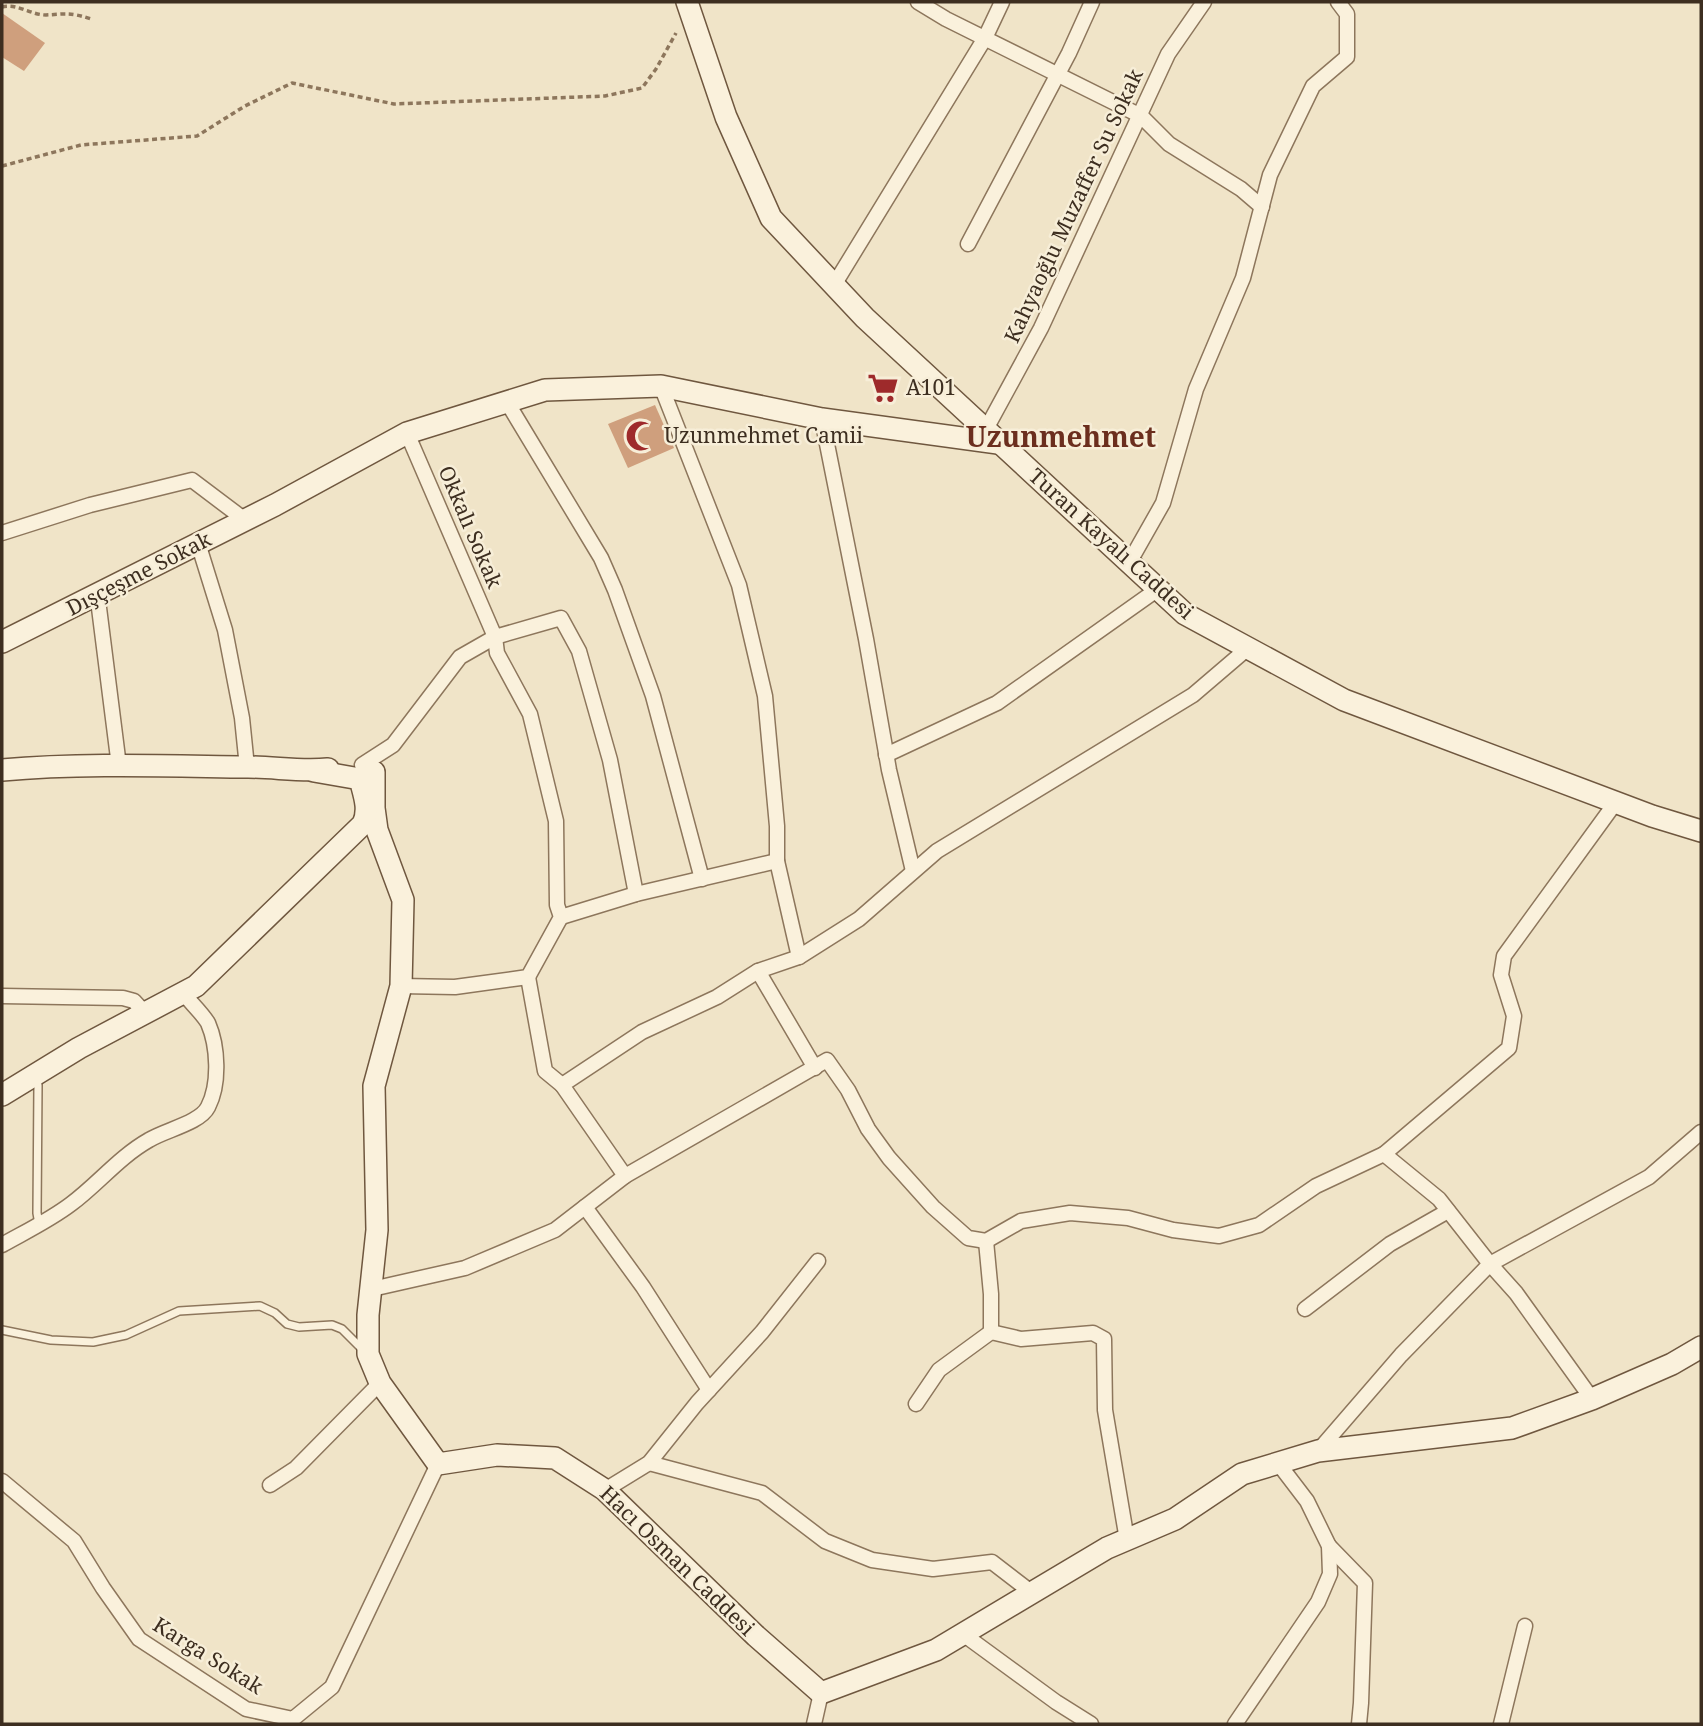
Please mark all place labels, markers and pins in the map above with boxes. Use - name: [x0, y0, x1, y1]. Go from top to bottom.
- supermarket icon: A101: [866, 371, 900, 405]
- place label: A101: [906, 373, 956, 401]
- mosque icon: Uzunmehmet Camii: [624, 419, 658, 453]
- place label: Uzunmehmet Camii: [664, 421, 863, 449]

